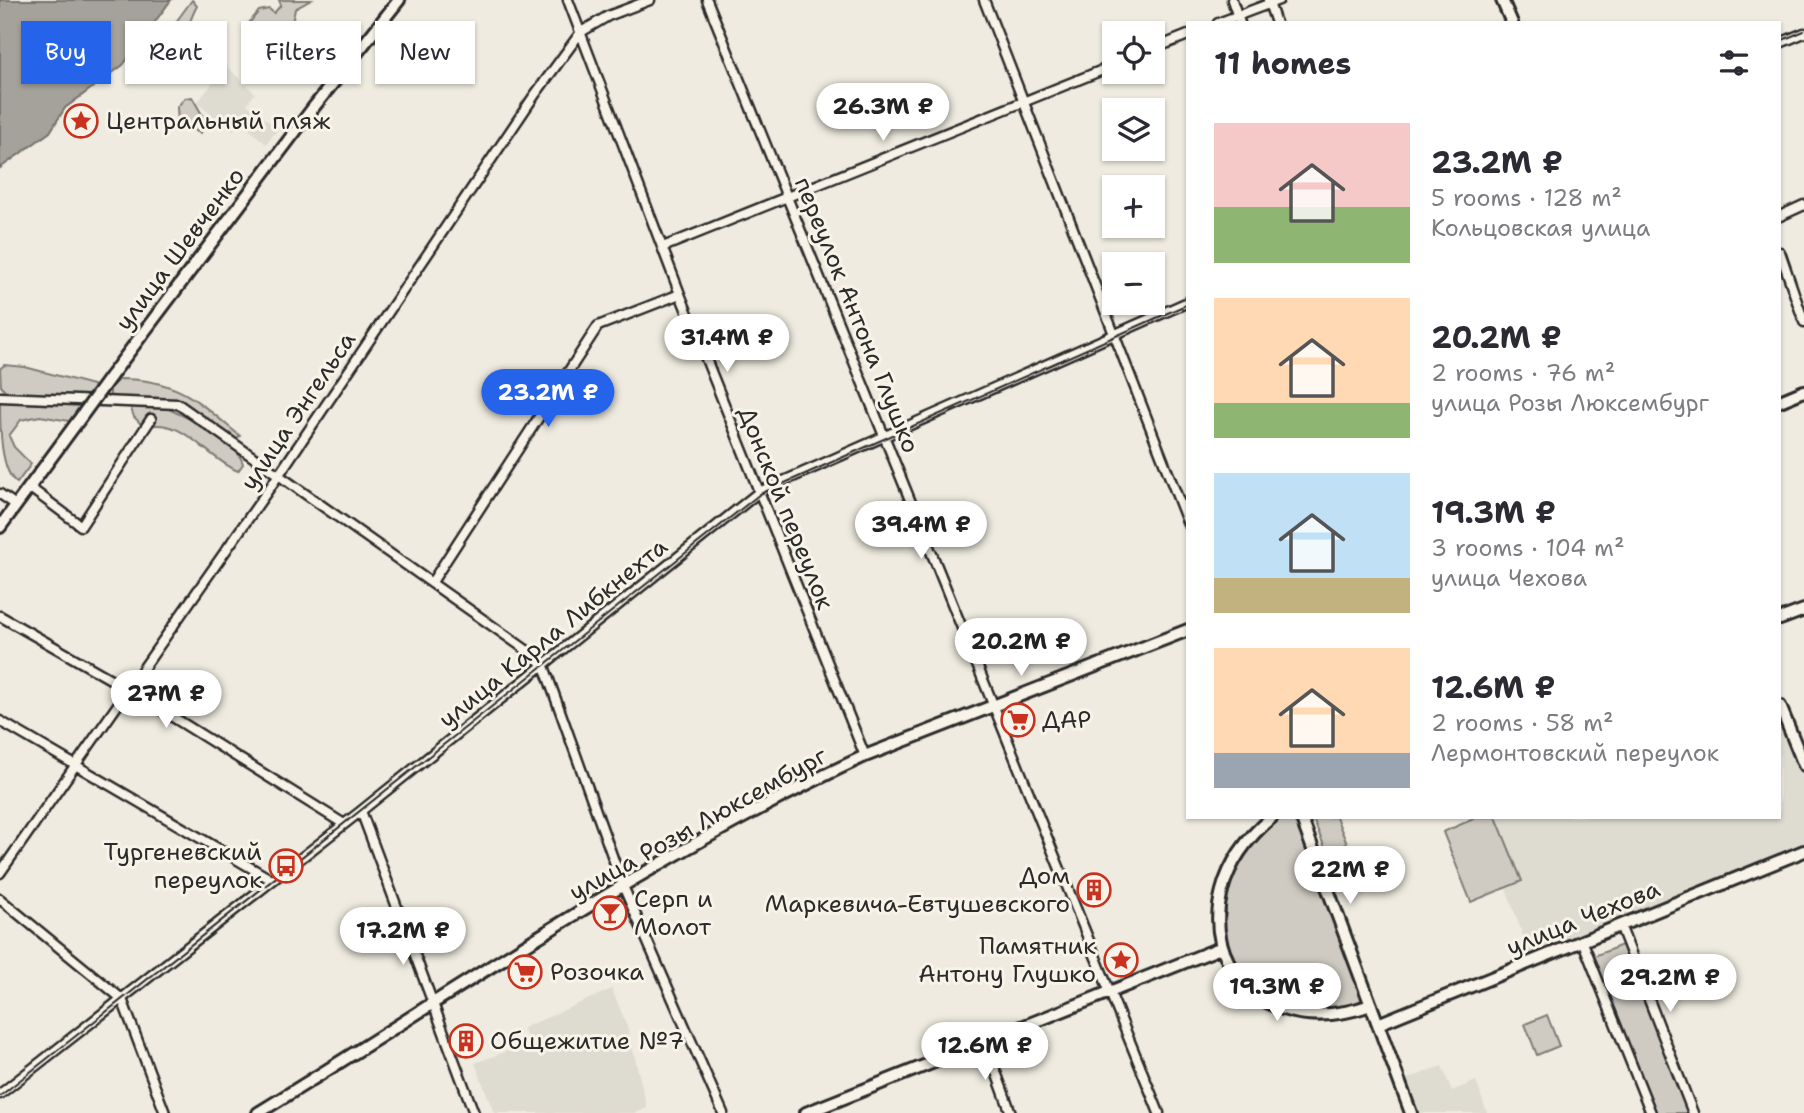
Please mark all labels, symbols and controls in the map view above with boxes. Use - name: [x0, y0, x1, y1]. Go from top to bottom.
- chip: Buy: [21, 21, 111, 84]
- chip: Rent: [125, 21, 227, 84]
- chip: Filters: [241, 21, 361, 84]
- chip: New: [375, 21, 475, 84]
- map controls: [1102, 21, 1165, 315]
- button: locate: [1102, 21, 1165, 84]
- text: 11 homes: [1214, 43, 1351, 84]
- icon: filters: [1715, 44, 1753, 82]
- pin: 26.3M ₽: [818, 83, 948, 143]
- text: 26.3M ₽: [832, 91, 934, 121]
- button: layers: [1102, 98, 1165, 161]
- place icon: Центральный пляж: [62, 102, 100, 140]
- place label: Центральный пляж: [106, 105, 330, 137]
- text: 23.2M ₽: [1431, 142, 1563, 183]
- icon: home: [1270, 151, 1354, 235]
- street label: улица Шевченко: [108, 161, 252, 337]
- street label: переулок Антона Глушко: [787, 172, 927, 458]
- button: +: [1102, 175, 1165, 238]
- text: 5 rooms · 128 m²: [1431, 183, 1622, 213]
- text: Кольцовская улица: [1431, 213, 1650, 243]
- button: −: [1102, 252, 1165, 315]
- pin: 31.4M ₽: [662, 314, 792, 374]
- text: 20.2M ₽: [1431, 317, 1562, 358]
- text: 31.4M ₽: [680, 322, 774, 352]
- street label: улица Энгельса: [233, 325, 363, 497]
- icon: home: [1270, 326, 1354, 410]
- text: 2 rooms · 76 m²: [1431, 358, 1615, 388]
- pin: 23.2M ₽: [483, 370, 613, 429]
- text: 23.2M ₽: [497, 377, 599, 407]
- text: улица Розы Люксембург: [1431, 388, 1709, 418]
- street label: Донской переулок: [731, 402, 841, 615]
- text: 19.3M ₽: [1431, 492, 1556, 533]
- icon: home: [1270, 501, 1354, 585]
- pin: 39.4M ₽: [856, 502, 986, 561]
- text: 39.4M ₽: [871, 509, 971, 539]
- street label: улица Карла Либкнехта: [432, 531, 674, 735]
- text: 3 rooms · 104 m²: [1431, 533, 1624, 563]
- text: улица Чехова: [1431, 563, 1587, 593]
- pin: 20.2M ₽: [956, 618, 1086, 678]
- text: 20.2M ₽: [971, 626, 1071, 656]
- text: 12.6M ₽: [1431, 667, 1555, 708]
- pin: 27M ₽: [117, 670, 215, 730]
- icon: home: [1270, 676, 1354, 760]
- text: 27M ₽: [127, 678, 205, 708]
- supermarket icon: ДАР: [999, 701, 1037, 739]
- place label: ДАР: [1042, 704, 1091, 736]
- text: 2 rooms · 58 m²: [1431, 708, 1614, 738]
- text: Лермонтовский переулок: [1431, 738, 1719, 768]
- street label: улица Розы Люксембург: [563, 740, 833, 908]
- place label: Тургеневский переулок: [104, 836, 262, 896]
- pin: 22M ₽: [1301, 846, 1399, 906]
- bus stop icon: Тургеневский переулок: [267, 847, 305, 885]
- text: 22M ₽: [1310, 854, 1390, 884]
- place label: Дом Маркевича-Евтушевского: [765, 860, 1070, 920]
- building icon: Дом Маркевича-Евтушевского: [1075, 871, 1113, 909]
- street label: улица Чехова: [1501, 873, 1665, 963]
- place label: Серп и Молот: [634, 883, 713, 943]
- bar icon: Серп и Молот: [591, 894, 629, 932]
- pin: 17.2M ₽: [338, 908, 468, 967]
- text: 17.2M ₽: [356, 915, 450, 945]
- place label: Памятник Антону Глушко: [918, 930, 1096, 990]
- place icon: Памятник Антону Глушко: [1102, 941, 1140, 979]
- supermarket icon: Розочка: [506, 953, 544, 991]
- pin: 29.2M ₽: [1605, 954, 1735, 1014]
- place label: Розочка: [550, 956, 644, 988]
- text: 29.2M ₽: [1620, 962, 1720, 992]
- pin: 19.3M ₽: [1212, 964, 1342, 1023]
- text: 19.3M ₽: [1229, 971, 1325, 1001]
- building icon: Общежитие №7: [447, 1022, 485, 1060]
- pin: 12.6M ₽: [920, 1023, 1050, 1082]
- place label: Общежитие №7: [490, 1025, 684, 1057]
- text: 12.6M ₽: [937, 1030, 1033, 1060]

